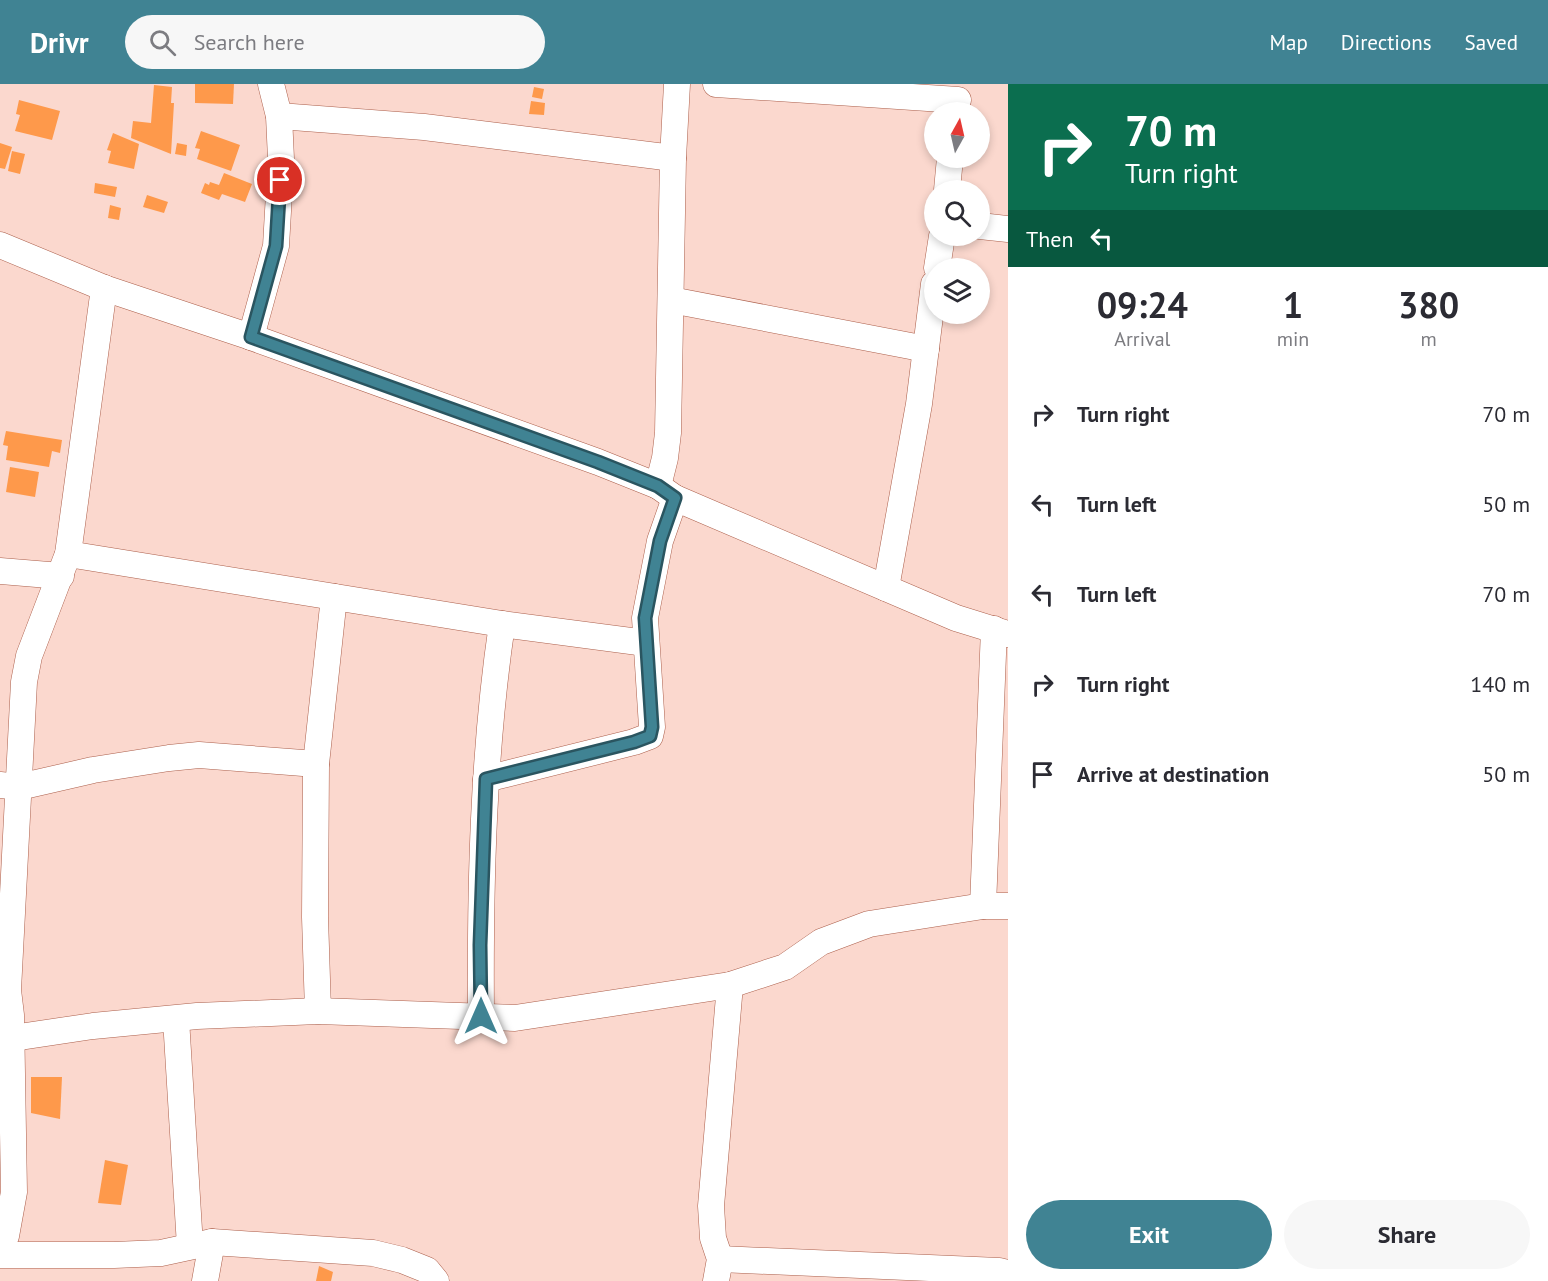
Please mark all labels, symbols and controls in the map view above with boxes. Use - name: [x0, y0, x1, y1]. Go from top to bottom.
- search box: [125, 15, 545, 69]
- text: Drivr: [30, 24, 89, 61]
- icon: search: [146, 26, 179, 59]
- text: Search here: [194, 28, 305, 56]
- text: Map: [1269, 29, 1308, 56]
- text: Directions: [1341, 29, 1432, 56]
- text: Saved: [1465, 29, 1518, 56]
- north arrow: [924, 102, 990, 168]
- map controls: [924, 102, 990, 324]
- text: 70 m: [1125, 103, 1217, 158]
- icon: right: [1026, 108, 1104, 186]
- pin: [254, 154, 305, 205]
- text: Turn right: [1125, 156, 1238, 190]
- icon: arrive: [263, 163, 296, 196]
- button: search: [924, 180, 990, 246]
- icon: left: [1085, 222, 1118, 255]
- text: Then: [1026, 225, 1073, 253]
- button: layers: [924, 258, 990, 324]
- text: 09:24: [1097, 281, 1188, 328]
- text: 1: [1283, 281, 1303, 328]
- text: 380: [1398, 281, 1459, 328]
- text: Arrival: [1114, 326, 1170, 352]
- text: min: [1277, 326, 1309, 352]
- text: m: [1421, 326, 1437, 352]
- icon: right: [1026, 398, 1059, 431]
- text: Turn right: [1077, 400, 1169, 428]
- text: 70 m: [1482, 400, 1530, 428]
- icon: left: [1026, 488, 1059, 521]
- text: Turn left: [1077, 490, 1157, 518]
- text: 50 m: [1482, 490, 1530, 518]
- icon: left: [1026, 578, 1059, 611]
- text: Turn left: [1077, 580, 1157, 608]
- text: 70 m: [1482, 580, 1530, 608]
- icon: right: [1026, 668, 1059, 701]
- text: Turn right: [1077, 670, 1169, 698]
- text: 140 m: [1470, 670, 1530, 698]
- icon: arrive: [1026, 758, 1059, 791]
- text: Arrive at destination: [1077, 760, 1269, 788]
- text: 50 m: [1482, 760, 1530, 788]
- position arrow: [449, 984, 513, 1048]
- button: Exit: [1026, 1200, 1272, 1269]
- button: Share: [1284, 1200, 1530, 1269]

